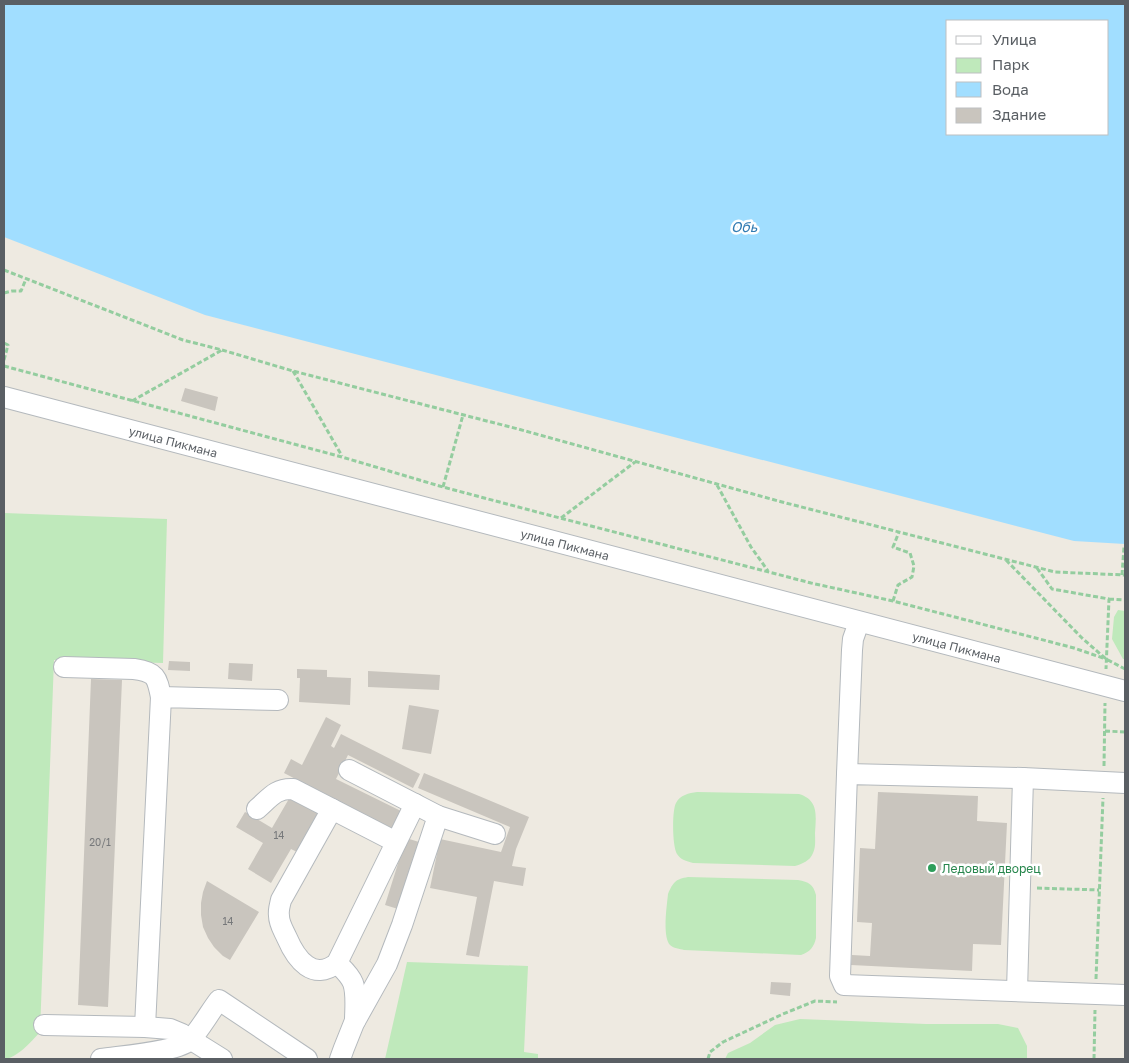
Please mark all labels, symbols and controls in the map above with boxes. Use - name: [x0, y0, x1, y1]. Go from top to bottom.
- legend: [946, 20, 1109, 135]
- text: Улица: [992, 30, 1037, 48]
- text: Парк: [992, 55, 1030, 73]
- text: Вода: [992, 80, 1029, 98]
- text: Здание: [992, 105, 1046, 123]
- water label: Обь: [731, 218, 758, 235]
- street label: улица Пикмана: [127, 423, 219, 460]
- street label: улица Пикмана: [519, 525, 611, 563]
- street label: улица Пикмана: [911, 628, 1003, 666]
- house number: 14: [274, 829, 284, 841]
- house number: 20/1: [89, 836, 111, 848]
- place label: Ледовый дворец: [942, 861, 1041, 876]
- marker: Ледовый дворец: [926, 862, 938, 874]
- house number: 14: [223, 915, 233, 927]

